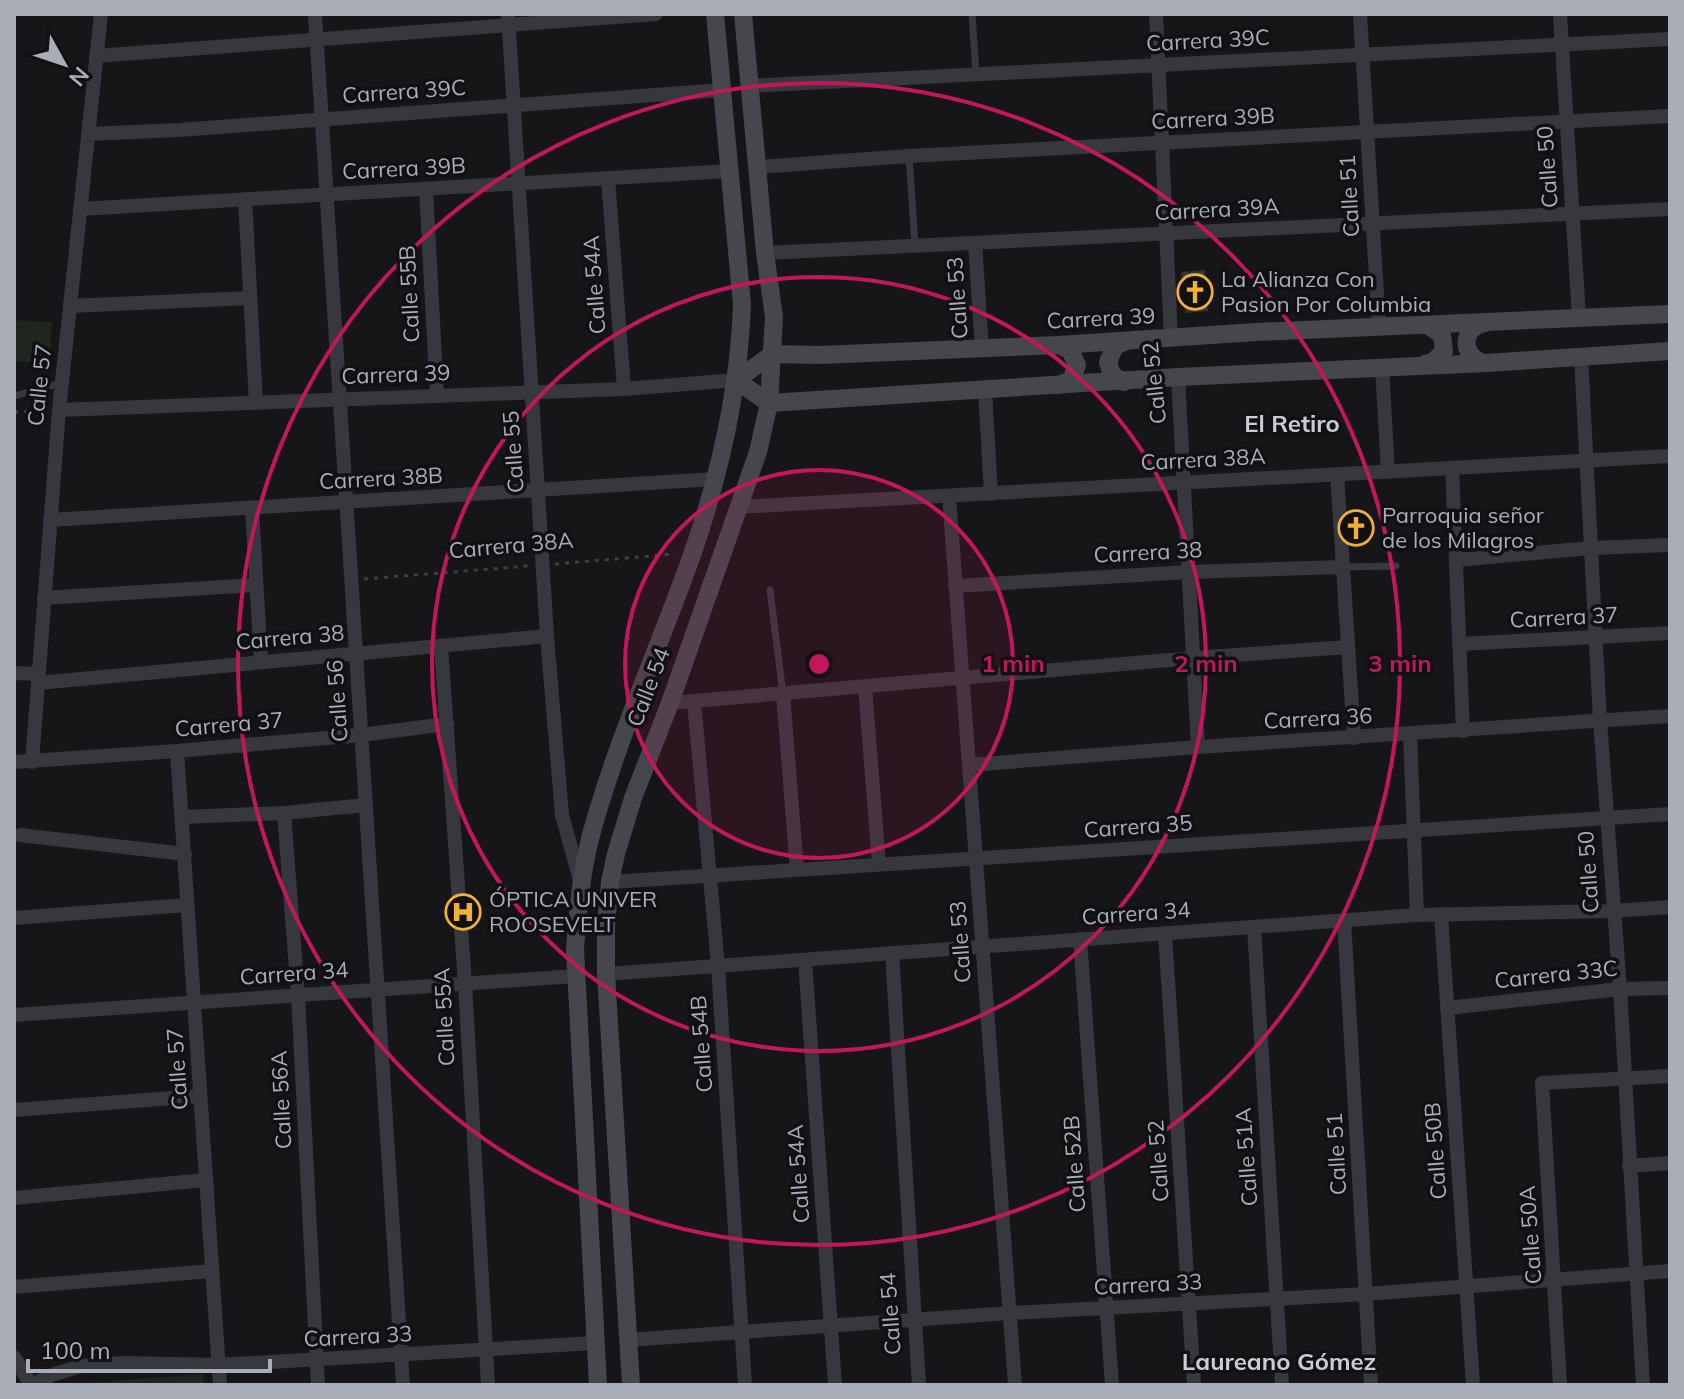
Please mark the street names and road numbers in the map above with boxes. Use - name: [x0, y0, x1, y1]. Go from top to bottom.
- street label: Carrera 39C: [1145, 23, 1271, 57]
- street label: Carrera 39C: [341, 73, 467, 109]
- street label: Carrera 39B: [1150, 101, 1276, 135]
- street label: Calle 50: [1530, 125, 1564, 209]
- street label: Carrera 39B: [341, 151, 467, 185]
- street label: Calle 51: [1333, 154, 1365, 238]
- street label: Carrera 39A: [1154, 192, 1280, 226]
- street label: Calle 54A: [577, 235, 611, 335]
- street label: Calle 55B: [392, 245, 426, 343]
- street label: Calle 53: [940, 256, 974, 340]
- street label: Carrera 39: [1046, 301, 1156, 335]
- street label: Calle 52: [1136, 341, 1172, 425]
- street label: Calle 57: [21, 343, 57, 427]
- street label: Carrera 39: [341, 358, 451, 390]
- street label: Calle 55: [496, 410, 530, 494]
- street label: Carrera 38A: [1140, 442, 1266, 476]
- street label: Carrera 38B: [318, 461, 444, 495]
- street label: Carrera 38A: [447, 526, 575, 564]
- street label: Carrera 38: [1093, 535, 1203, 569]
- street label: Carrera 37: [1509, 600, 1619, 634]
- street label: Carrera 38: [235, 618, 345, 656]
- street label: Calle 54: [620, 643, 676, 731]
- street label: Calle 56: [320, 659, 354, 743]
- street label: Carrera 36: [1263, 701, 1373, 735]
- street label: Carrera 37: [174, 705, 284, 743]
- street label: Carrera 35: [1083, 808, 1193, 844]
- street label: Calle 50: [1571, 830, 1605, 914]
- street label: Carrera 34: [1081, 895, 1191, 931]
- street label: Calle 53: [943, 900, 977, 984]
- street label: Carrera 33C: [1493, 954, 1619, 994]
- street label: Carrera 34: [239, 955, 349, 991]
- street label: Calle 55A: [427, 967, 461, 1067]
- street label: Calle 54B: [684, 994, 718, 1094]
- street label: Calle 57: [160, 1027, 194, 1111]
- street label: Calle 56A: [264, 1050, 298, 1150]
- street label: Calle 50B: [1418, 1101, 1452, 1201]
- street label: Calle 51A: [1229, 1107, 1263, 1207]
- street label: Calle 51: [1320, 1112, 1352, 1196]
- street label: Calle 52B: [1057, 1114, 1091, 1214]
- street label: Calle 52: [1141, 1119, 1175, 1203]
- street label: Calle 54A: [781, 1124, 815, 1224]
- street label: Calle 50A: [1513, 1185, 1547, 1285]
- street label: Carrera 33: [1093, 1267, 1203, 1301]
- street label: Calle 54: [873, 1272, 907, 1356]
- street label: Carrera 33: [303, 1319, 413, 1353]

